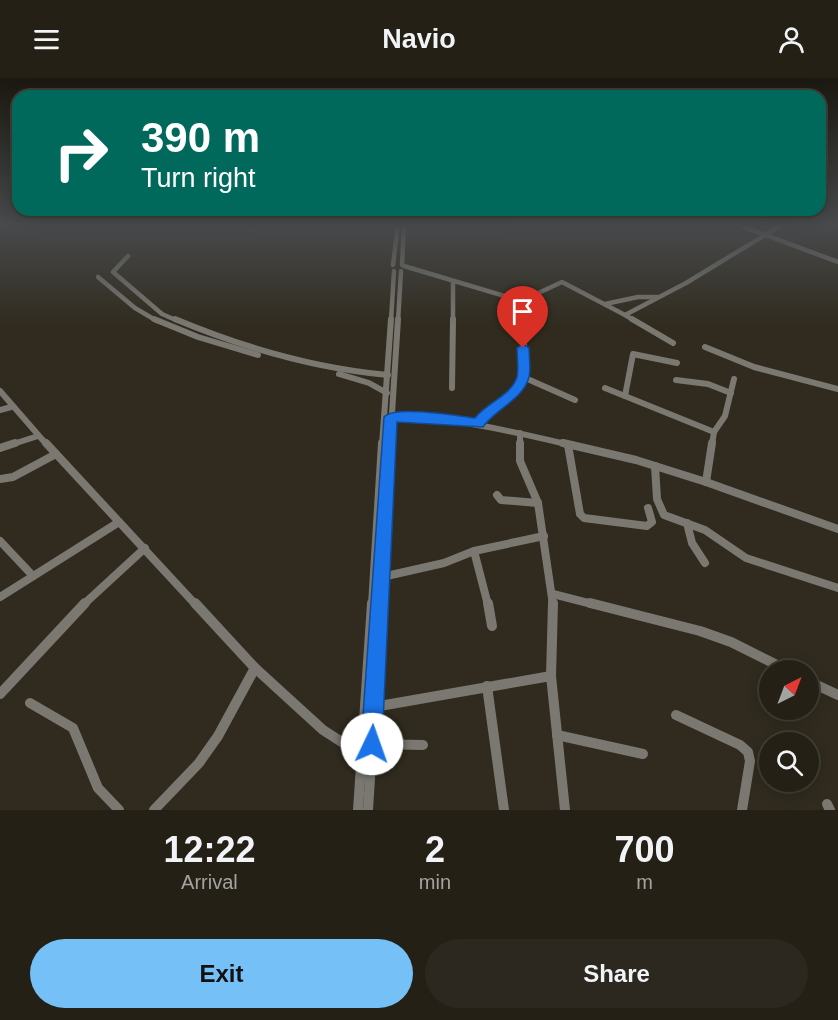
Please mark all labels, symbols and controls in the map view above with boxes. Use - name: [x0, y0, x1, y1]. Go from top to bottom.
- icon: menu: [30, 23, 63, 56]
- icon: person: [775, 23, 808, 56]
- text: Navio: [382, 24, 456, 54]
- icon: right: [42, 114, 120, 192]
- text: 390 m: [141, 114, 260, 161]
- text: Turn right: [141, 163, 256, 193]
- pin: [497, 286, 548, 348]
- icon: arrive: [506, 295, 539, 328]
- north arrow: [759, 660, 819, 720]
- map controls: [759, 660, 819, 792]
- position arrow: [340, 712, 404, 776]
- button: search: [759, 732, 819, 792]
- text: 12:22: [163, 829, 255, 870]
- text: 2: [425, 829, 445, 870]
- text: 700: [614, 829, 675, 870]
- text: Arrival: [181, 871, 238, 893]
- text: min: [419, 871, 451, 893]
- text: m: [636, 871, 653, 893]
- button: Exit: [30, 939, 413, 1008]
- button: Share: [425, 939, 808, 1008]

